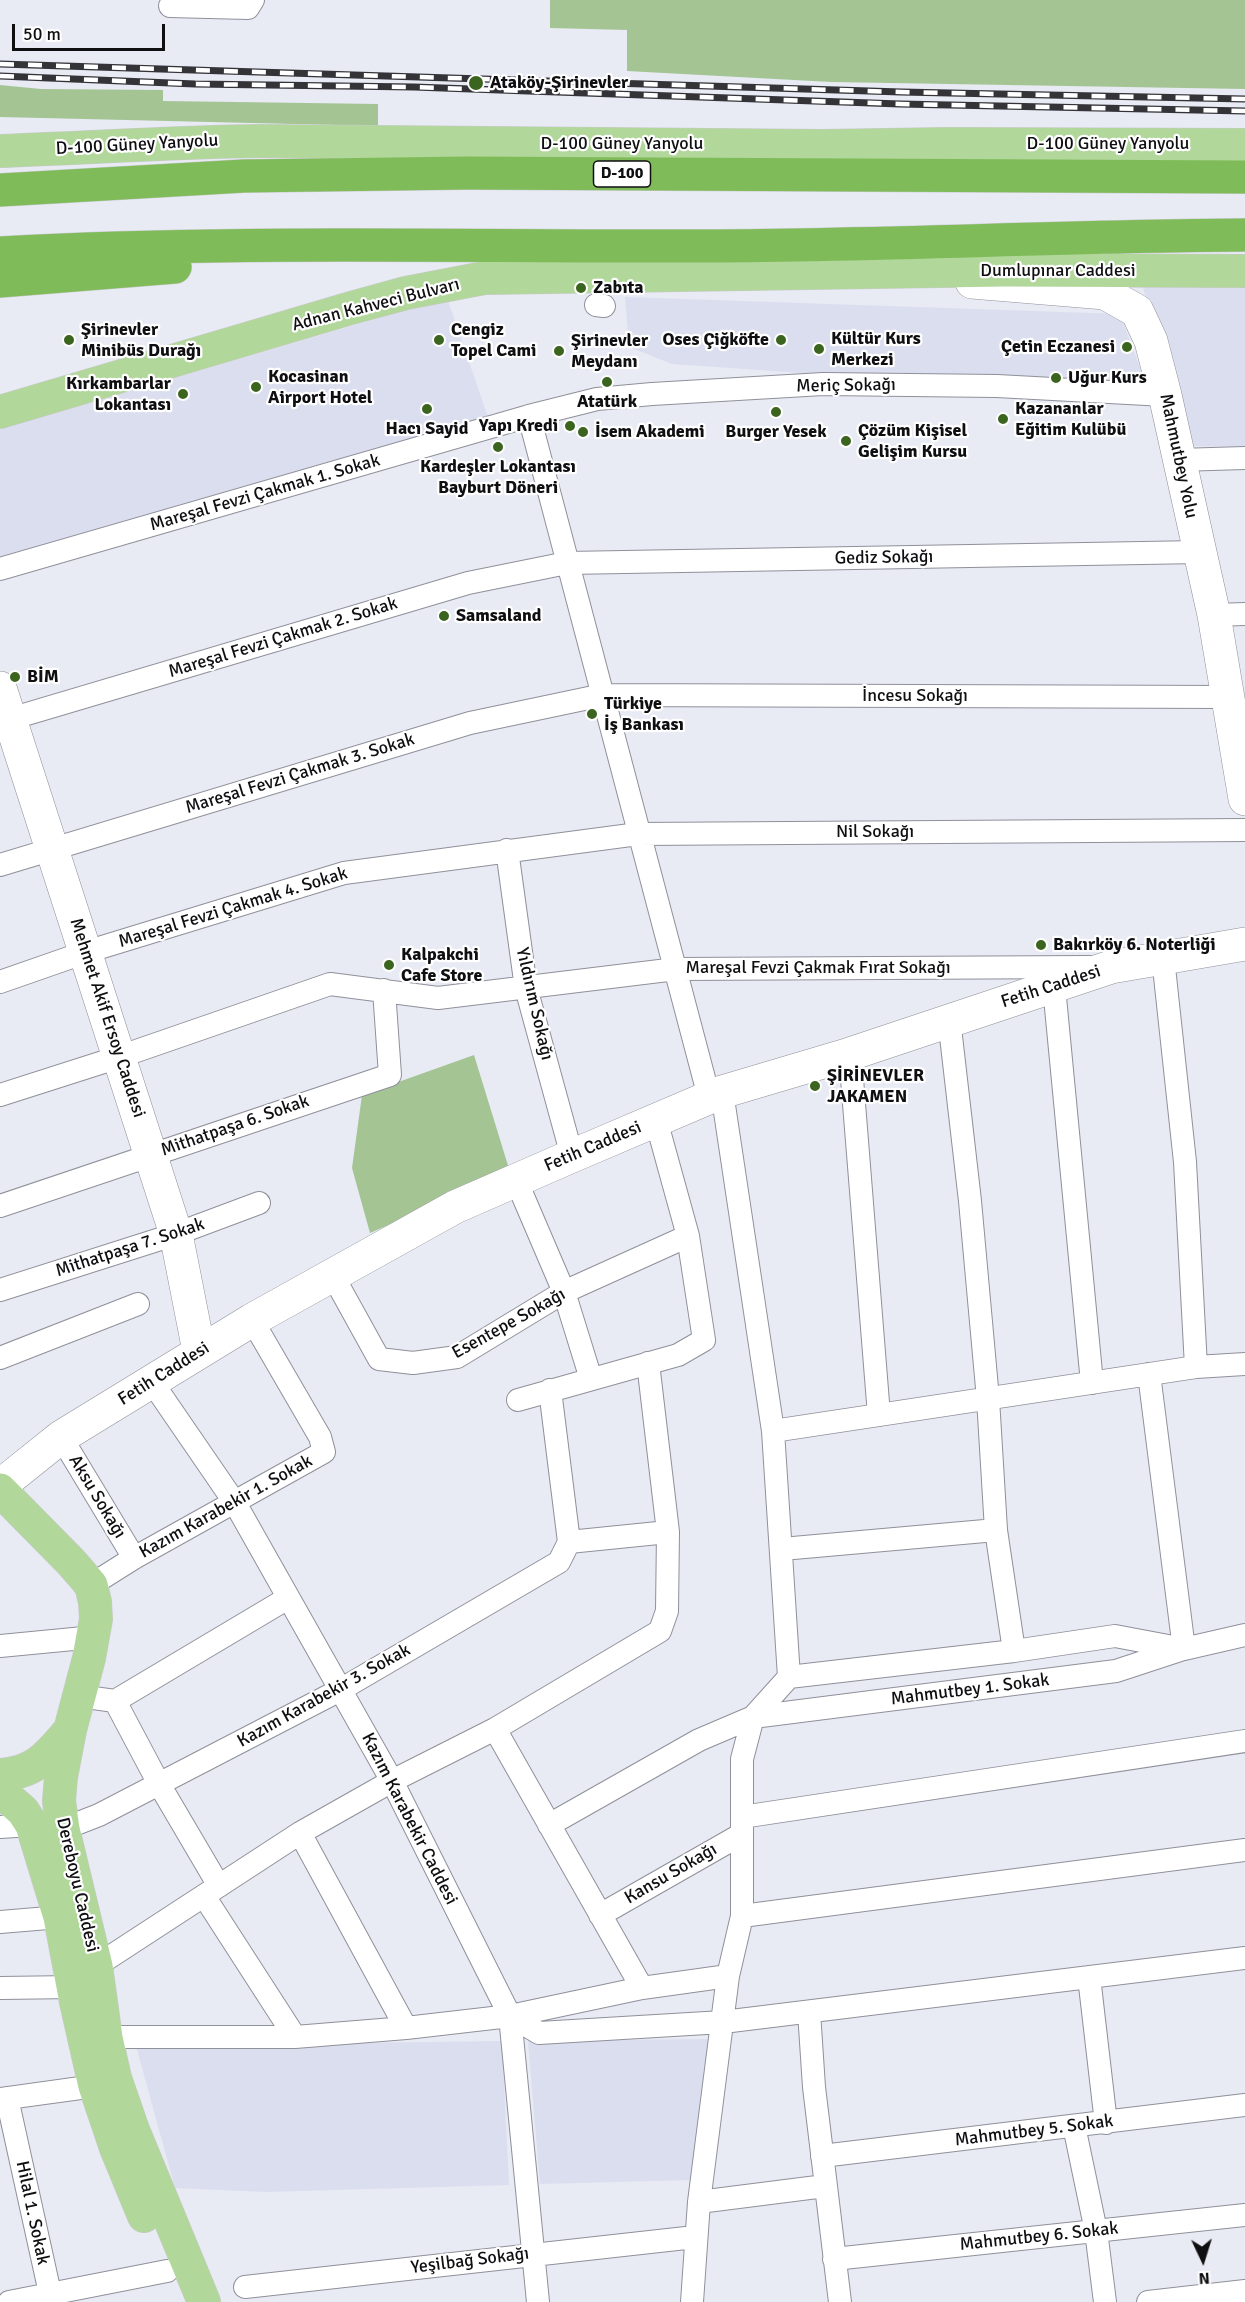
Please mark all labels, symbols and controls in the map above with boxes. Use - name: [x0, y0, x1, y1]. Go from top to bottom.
- scale bar: [15, 12, 168, 50]
- text: 50 m: [23, 23, 61, 45]
- place label: Ataköy-Şirinevler: [490, 72, 628, 94]
- marker: Ataköy-Şirinevler: [467, 74, 485, 92]
- street label: D-100 Güney Yanyolu: [55, 130, 219, 160]
- street label: D-100 Güney Yanyolu: [541, 133, 703, 155]
- street label: D-100 Güney Yanyolu: [1027, 133, 1189, 155]
- road number: D-100: [594, 161, 650, 187]
- street label: Dumlupınar Caddesi: [980, 260, 1136, 282]
- street label: Adnan Kahveci Bulvarı: [290, 274, 462, 336]
- place label: Zabıta: [593, 277, 643, 299]
- marker: Zabıta: [574, 281, 588, 295]
- place label: Şirinevler Minibüs Durağı: [81, 319, 201, 362]
- place label: Cengiz Topel Cami: [451, 319, 536, 362]
- place label: Kültür Kurs Merkezi: [831, 328, 921, 370]
- place label: Oses Çiğköfte: [663, 329, 769, 351]
- place label: Şirinevler Meydanı: [571, 330, 648, 372]
- marker: Şirinevler Minibüs Durağı: [62, 333, 76, 347]
- marker: Cengiz Topel Cami: [432, 333, 446, 347]
- marker: Oses Çiğköfte: [774, 333, 788, 347]
- place label: Çetin Eczanesi: [1001, 336, 1115, 358]
- marker: Çetin Eczanesi: [1120, 340, 1134, 354]
- marker: Kültür Kurs Merkezi: [812, 342, 826, 356]
- marker: Şirinevler Meydanı: [552, 344, 566, 358]
- place label: Kocasinan Airport Hotel: [268, 366, 373, 409]
- place label: Uğur Kurs: [1068, 367, 1147, 389]
- marker: Uğur Kurs: [1049, 371, 1063, 385]
- place label: Kırkambarlar Lokantası: [66, 373, 171, 416]
- street label: Meriç Sokağı: [796, 374, 896, 398]
- marker: Atatürk: [600, 375, 614, 389]
- marker: Kocasinan Airport Hotel: [249, 380, 263, 394]
- marker: Kırkambarlar Lokantası: [176, 387, 190, 401]
- place label: Atatürk: [577, 391, 637, 413]
- street label: Mahmutbey Yolu: [1154, 392, 1202, 520]
- place label: Kazananlar Eğitim Kulübü: [1015, 398, 1126, 440]
- marker: Hacı Sayid: [420, 402, 434, 416]
- marker: Burger Yesek: [769, 405, 783, 419]
- marker: Kazananlar Eğitim Kulübü: [996, 412, 1010, 426]
- place label: Yapı Kredi: [479, 415, 558, 437]
- place label: Hacı Sayid: [386, 418, 468, 440]
- marker: Yapı Kredi: [563, 419, 577, 433]
- place label: Çözüm Kişisel Gelişim Kursu: [858, 420, 967, 462]
- place label: İsem Akademi: [595, 421, 705, 443]
- place label: Burger Yesek: [725, 421, 827, 443]
- marker: İsem Akademi: [576, 425, 590, 439]
- marker: Çözüm Kişisel Gelişim Kursu: [839, 434, 853, 448]
- marker: Kardeşler Lokantası Bayburt Döneri: [491, 440, 505, 454]
- street label: Mareşal Fevzi Çakmak 1. Sokak: [148, 450, 382, 536]
- place label: Kardeşler Lokantası Bayburt Döneri: [420, 456, 576, 498]
- street label: Gediz Sokağı: [834, 546, 934, 570]
- street label: Mareşal Fevzi Çakmak 2. Sokak: [166, 593, 400, 683]
- place label: Samsaland: [456, 605, 541, 627]
- marker: Samsaland: [437, 609, 451, 623]
- place label: BİM: [27, 666, 59, 688]
- marker: BİM: [8, 670, 22, 684]
- street label: İncesu Sokağı: [862, 685, 968, 707]
- place label: Türkiye İş Bankası: [604, 693, 684, 736]
- marker: Türkiye İş Bankası: [585, 707, 599, 721]
- street label: Mareşal Fevzi Çakmak 3. Sokak: [183, 729, 417, 819]
- street label: Nil Sokağı: [836, 821, 914, 843]
- street label: Mareşal Fevzi Çakmak 4. Sokak: [116, 863, 350, 953]
- street label: Mehmet Akif Ersoy Caddesi: [65, 916, 149, 1120]
- place label: Bakırköy 6. Noterliği: [1053, 934, 1216, 956]
- marker: Bakırköy 6. Noterliği: [1034, 938, 1048, 952]
- place label: Kalpakchi Cafe Store: [401, 944, 482, 986]
- street label: Yıldırım Sokağı: [511, 946, 557, 1062]
- street label: Mareşal Fevzi Çakmak Fırat Sokağı: [685, 957, 951, 979]
- marker: Kalpakchi Cafe Store: [382, 958, 396, 972]
- street label: Fetih Caddesi: [998, 961, 1104, 1013]
- place label: ŞİRİNEVLER JAKAMEN: [827, 1065, 924, 1108]
- marker: ŞİRİNEVLER JAKAMEN: [808, 1079, 822, 1093]
- street label: Mithatpaşa 6. Sokak: [158, 1091, 312, 1161]
- street label: Fetih Caddesi: [541, 1117, 645, 1177]
- street label: Mithatpaşa 7. Sokak: [53, 1214, 207, 1282]
- street label: Esentepe Sokağı: [449, 1284, 569, 1364]
- street label: Fetih Caddesi: [114, 1337, 214, 1411]
- street label: Kazım Karabekir 1. Sokak: [136, 1450, 316, 1564]
- street label: Aksu Sokağı: [64, 1451, 130, 1543]
- street label: Kazım Karabekir 3. Sokak: [234, 1639, 414, 1753]
- street label: Mahmutbey 1. Sokak: [889, 1670, 1051, 1710]
- street label: Kazım Karabekir Caddesi: [356, 1729, 462, 1909]
- street label: Dereboyu Caddesi: [51, 1816, 103, 1954]
- street label: Kansu Sokağı: [621, 1839, 721, 1909]
- street label: Mahmutbey 5. Sokak: [953, 2111, 1115, 2151]
- street label: Hilal 1. Sokak: [10, 2159, 54, 2267]
- street label: Mahmutbey 6. Sokak: [959, 2218, 1119, 2256]
- north arrow: [1173, 2230, 1233, 2290]
- street label: Yeşilbağ Sokağı: [410, 2243, 530, 2279]
- text: N: [1198, 2268, 1211, 2288]

